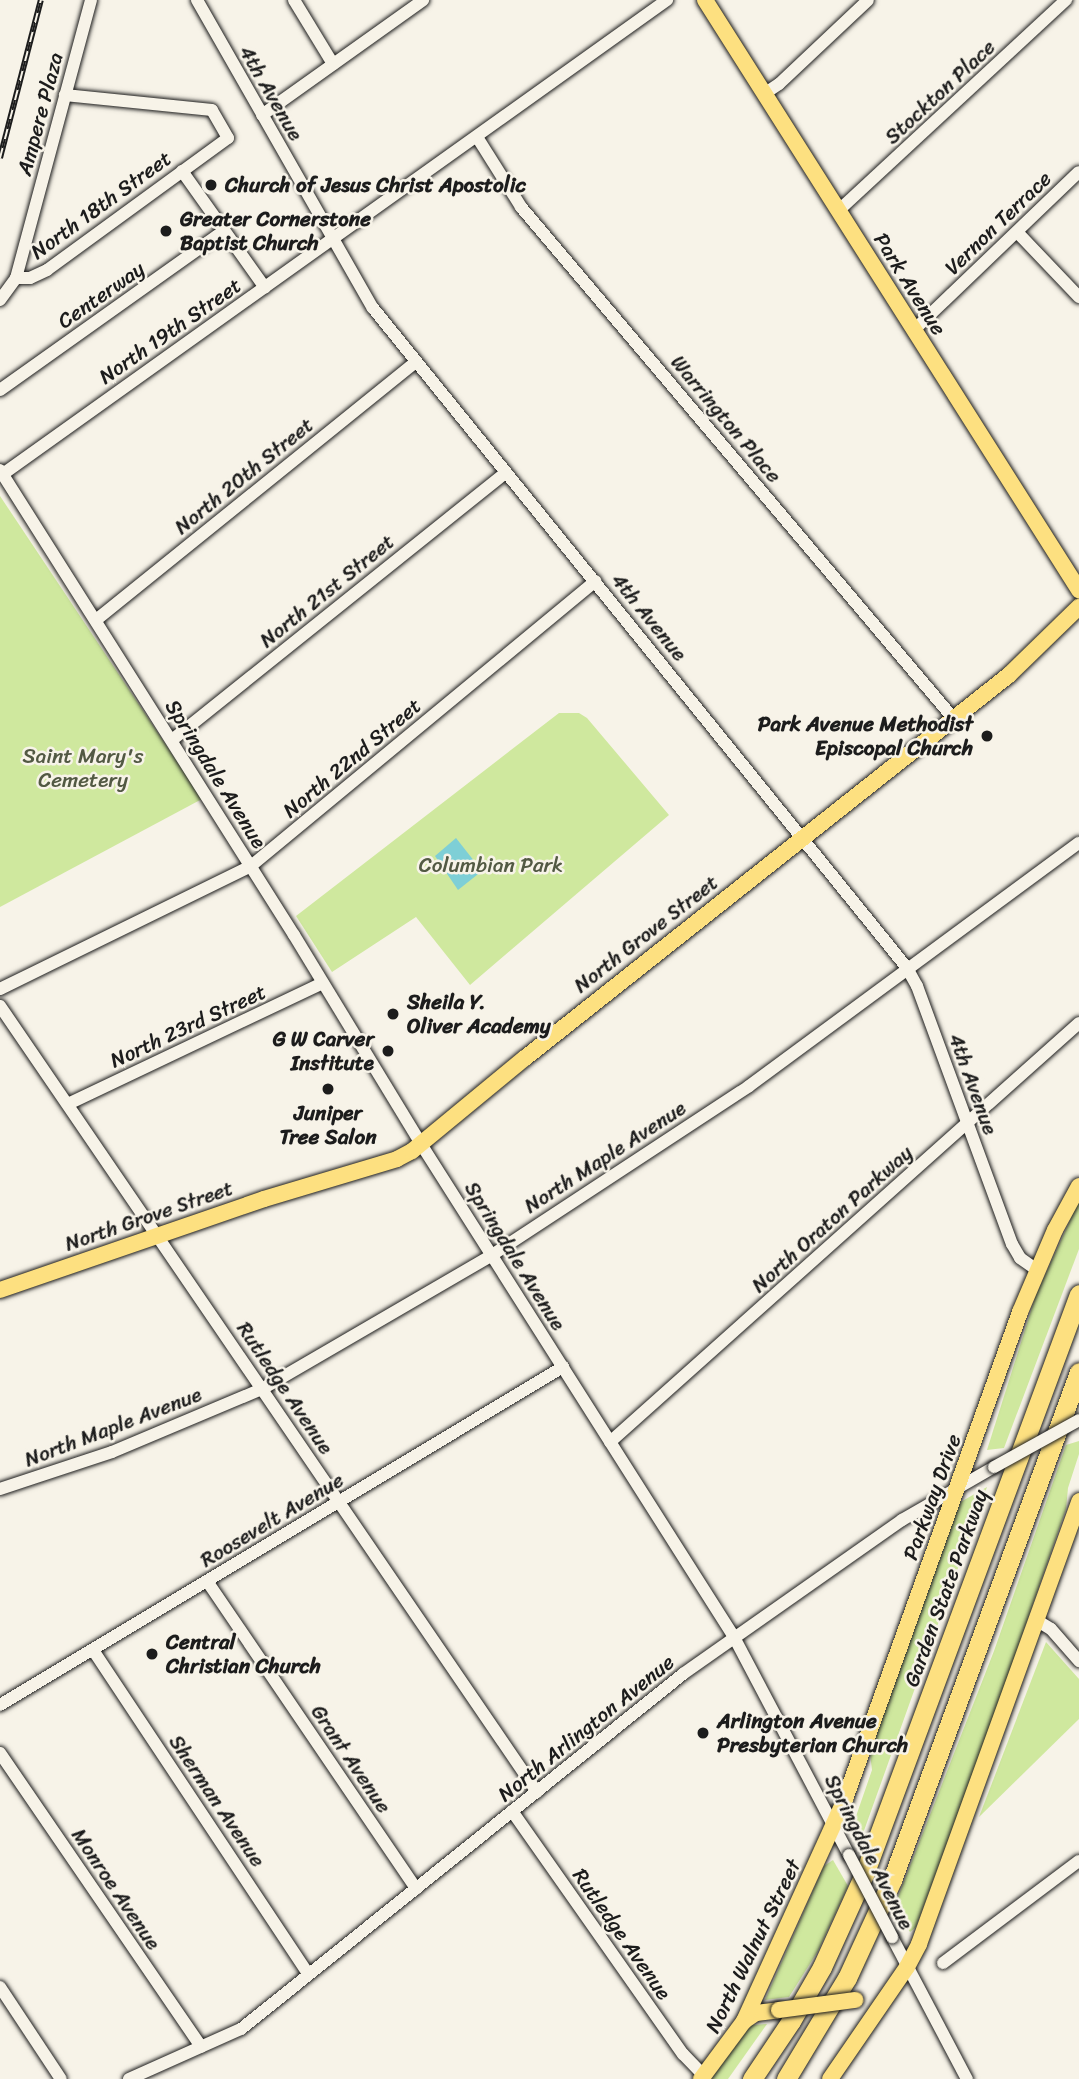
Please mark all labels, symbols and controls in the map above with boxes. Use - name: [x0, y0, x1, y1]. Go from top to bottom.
- street label: Stockton Place: [880, 34, 1000, 150]
- street label: 4th Avenue: [234, 41, 308, 145]
- street label: Ampere Plaza: [11, 50, 69, 178]
- street label: North 18th Street: [26, 145, 176, 265]
- street label: Vernon Terrace: [940, 166, 1056, 280]
- place label: Church of Jesus Christ Apostolic: [225, 172, 526, 198]
- marker: Church of Jesus Christ Apostolic: [203, 177, 219, 193]
- place label: Greater Cornerstone Baptist Church: [180, 206, 371, 256]
- marker: Greater Cornerstone Baptist Church: [158, 223, 174, 239]
- street label: Park Avenue: [869, 228, 951, 340]
- street label: Centerway: [53, 256, 149, 334]
- street label: North 19th Street: [94, 272, 246, 390]
- street label: Warrington Place: [665, 350, 787, 488]
- street label: North 20th Street: [169, 412, 319, 540]
- street label: North 21st Street: [255, 529, 399, 653]
- street label: 4th Avenue: [606, 568, 692, 666]
- street label: North 22nd Street: [278, 693, 426, 823]
- street label: Springdale Avenue: [160, 695, 272, 853]
- place label: Park Avenue Methodist Episcopal Church: [758, 711, 973, 761]
- marker: Park Avenue Methodist Episcopal Church: [979, 728, 995, 744]
- park label: Saint Mary's Cemetery: [23, 743, 143, 793]
- park label: Columbian Park: [419, 852, 563, 878]
- street label: North Grove Street: [568, 869, 724, 999]
- street label: North 23rd Street: [106, 979, 270, 1073]
- place label: Sheila Y. Oliver Academy: [407, 989, 551, 1039]
- marker: Sheila Y. Oliver Academy: [385, 1006, 401, 1022]
- place label: G W Carver Institute: [272, 1026, 374, 1076]
- street label: 4th Avenue: [943, 1030, 1003, 1138]
- marker: G W Carver Institute: [380, 1043, 396, 1059]
- marker: Juniper Tree Salon: [320, 1081, 336, 1097]
- street label: North Maple Avenue: [520, 1095, 690, 1219]
- place label: Juniper Tree Salon: [279, 1100, 377, 1150]
- street label: North Oraton Parkway: [746, 1140, 918, 1298]
- street label: North Grove Street: [60, 1175, 238, 1257]
- street label: Springdale Avenue: [459, 1177, 571, 1335]
- street label: Rutledge Avenue: [231, 1317, 339, 1459]
- street label: North Maple Avenue: [21, 1382, 205, 1472]
- street label: Parkway Drive: [898, 1431, 966, 1563]
- street label: Roosevelt Avenue: [196, 1467, 348, 1573]
- street label: Garden State Parkway: [899, 1486, 993, 1690]
- place label: Central Christian Church: [166, 1629, 321, 1679]
- marker: Central Christian Church: [144, 1646, 160, 1662]
- street label: North Arlington Avenue: [493, 1649, 679, 1807]
- street label: Grant Avenue: [306, 1700, 396, 1818]
- place label: Arlington Avenue Presbyterian Church: [717, 1708, 908, 1758]
- marker: Arlington Avenue Presbyterian Church: [695, 1725, 711, 1741]
- street label: Sherman Avenue: [163, 1730, 271, 1872]
- street label: Springdale Avenue: [819, 1770, 919, 1934]
- street label: Monroe Avenue: [66, 1824, 166, 1954]
- street label: North Walnut Street: [700, 1855, 806, 2037]
- street label: Rutledge Avenue: [567, 1864, 677, 2004]

